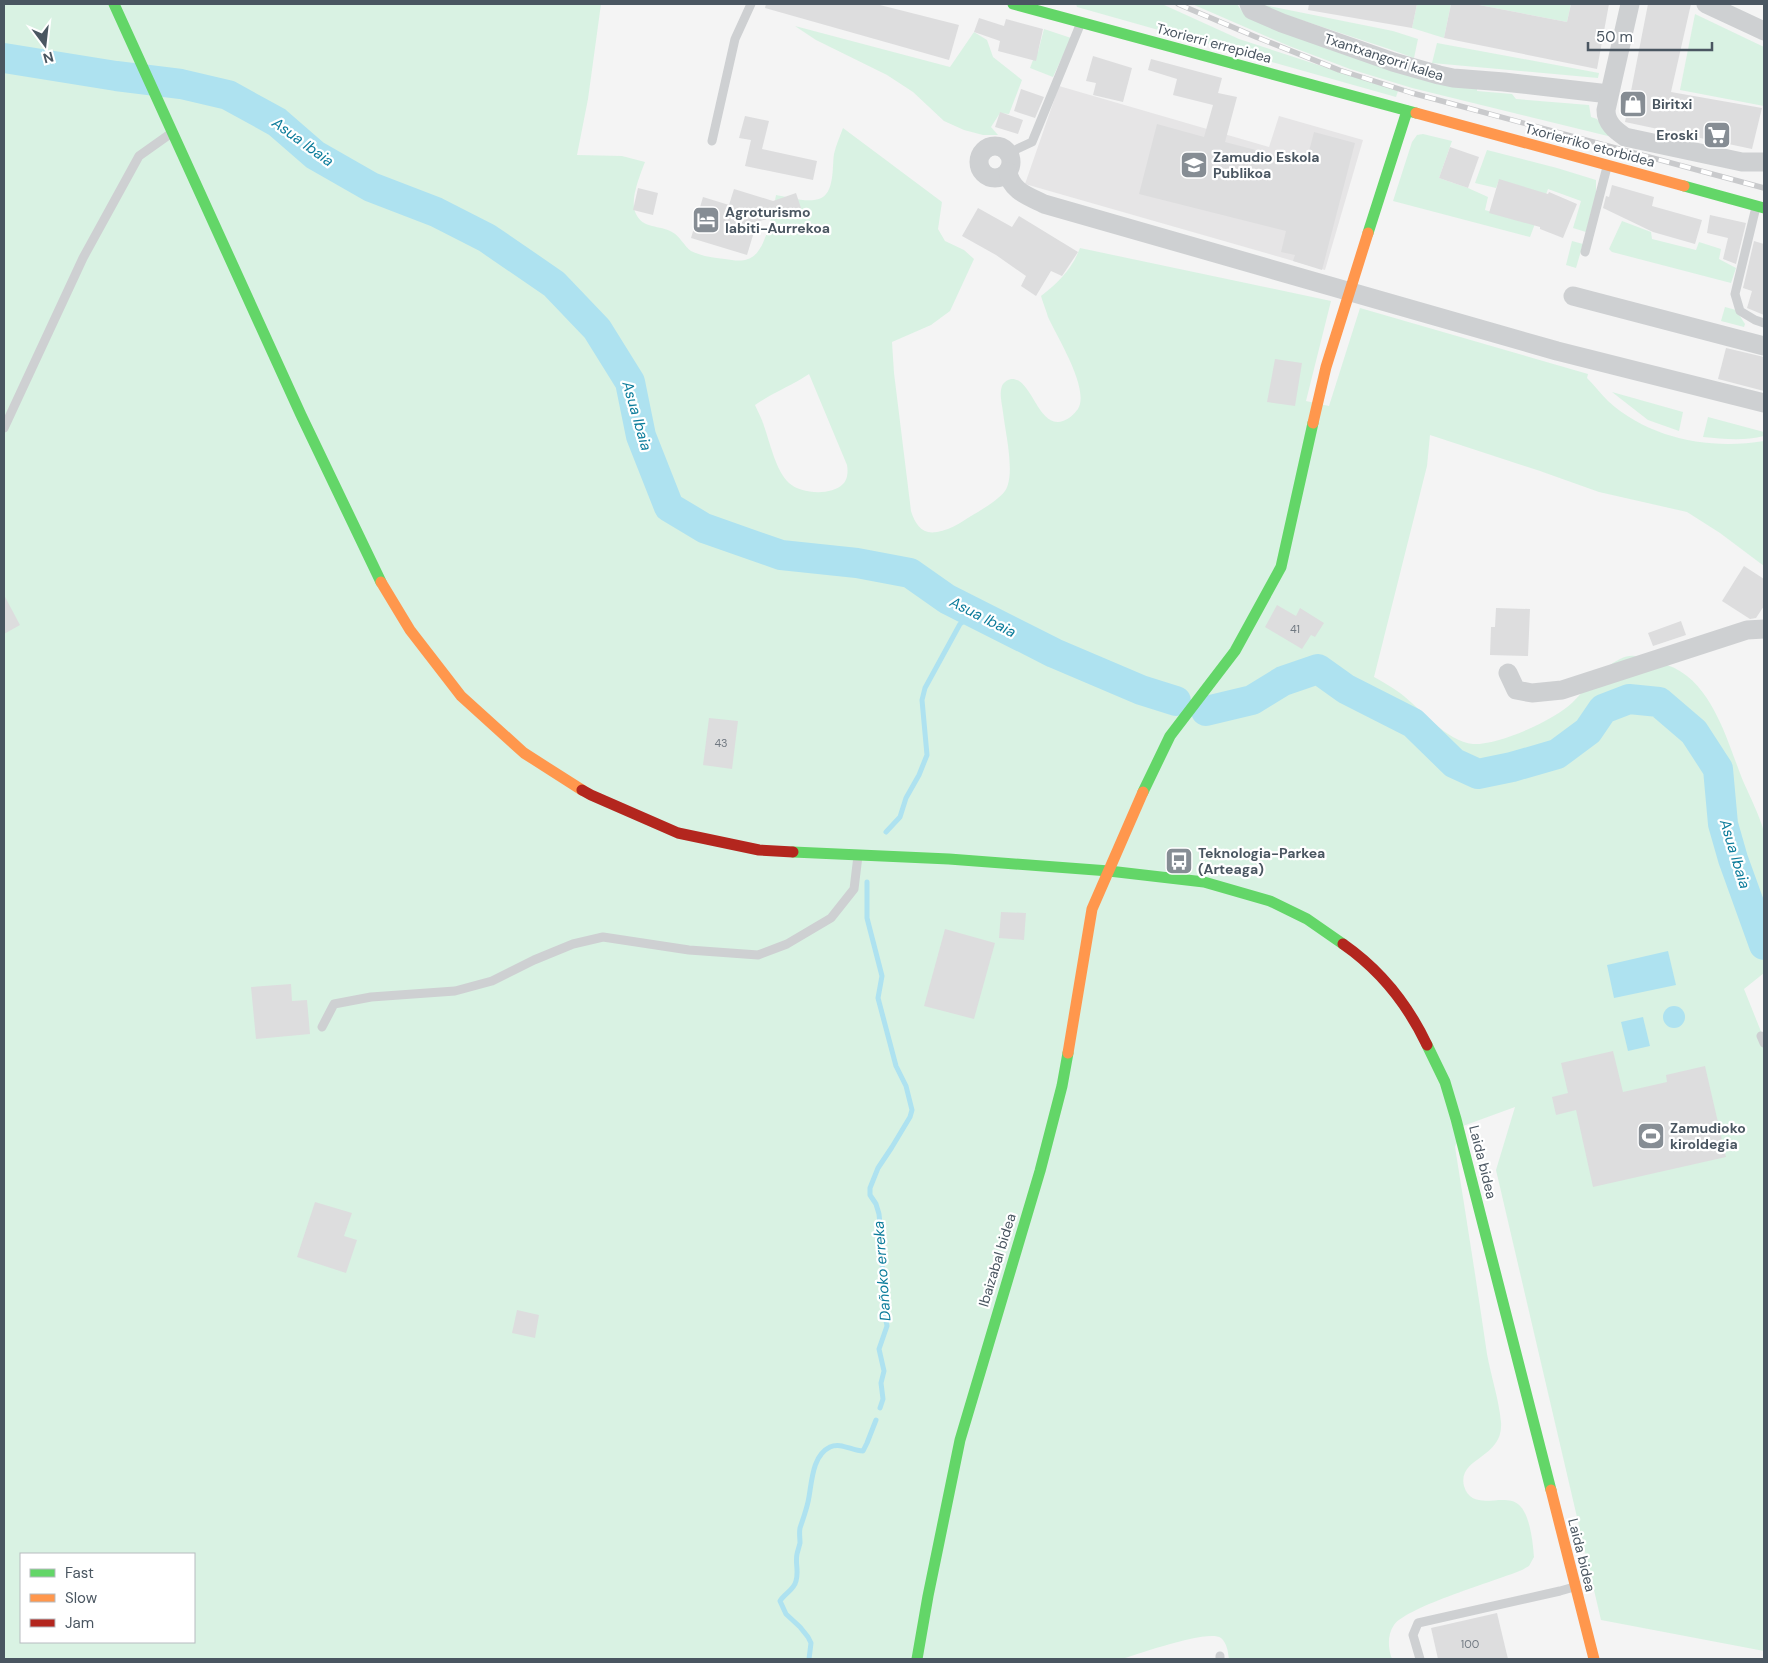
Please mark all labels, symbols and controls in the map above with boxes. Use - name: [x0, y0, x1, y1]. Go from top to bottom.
- street label: Txorierri errepidea: [1154, 19, 1274, 67]
- north arrow: [20, 20, 70, 70]
- scale bar: [1588, 20, 1712, 52]
- text: 50 m: [1596, 27, 1633, 47]
- street label: Txantxangorri kalea: [1322, 29, 1446, 85]
- text: N: [41, 48, 56, 68]
- shop icon: Biritxi: [1618, 89, 1648, 119]
- place label: Biritxi: [1652, 95, 1692, 113]
- water label: Asua Ibaia: [267, 112, 338, 171]
- street label: Txorierriko etorbidea: [1523, 119, 1657, 171]
- supermarket icon: Eroski: [1702, 120, 1732, 150]
- place label: Eroski: [1656, 126, 1698, 144]
- place label: Zamudio Eskola Publikoa: [1213, 148, 1320, 182]
- school or university icon: Zamudio Eskola Publikoa: [1179, 150, 1209, 180]
- place label: Agroturismo Iabiti-Aurrekoa: [725, 203, 830, 237]
- hotel icon: Agroturismo Iabiti-Aurrekoa: [691, 205, 721, 235]
- water label: Asua Ibaia: [617, 378, 656, 453]
- water label: Asua Ibaia: [946, 591, 1019, 642]
- house number: 41: [1290, 622, 1300, 636]
- house number: 43: [714, 736, 728, 750]
- water label: Asua Ibaia: [1715, 816, 1755, 891]
- place label: Teknologia-Parkea (Arteaga): [1198, 844, 1325, 878]
- bus stop icon: Teknologia-Parkea (Arteaga): [1164, 846, 1194, 876]
- place label: Zamudioko kiroldegia: [1670, 1119, 1746, 1153]
- sports icon: Zamudioko kiroldegia: [1636, 1121, 1666, 1151]
- street label: Laida bidea: [1465, 1123, 1501, 1201]
- street label: Ibaizabal bidea: [974, 1211, 1020, 1309]
- water label: Dañoko erreka: [869, 1220, 895, 1322]
- street label: Laida bidea: [1564, 1516, 1600, 1594]
- legend: [20, 1553, 195, 1643]
- text: Fast: [65, 1563, 94, 1583]
- text: Slow: [65, 1588, 98, 1608]
- text: Jam: [65, 1613, 94, 1633]
- house number: 100: [1461, 1637, 1479, 1651]

